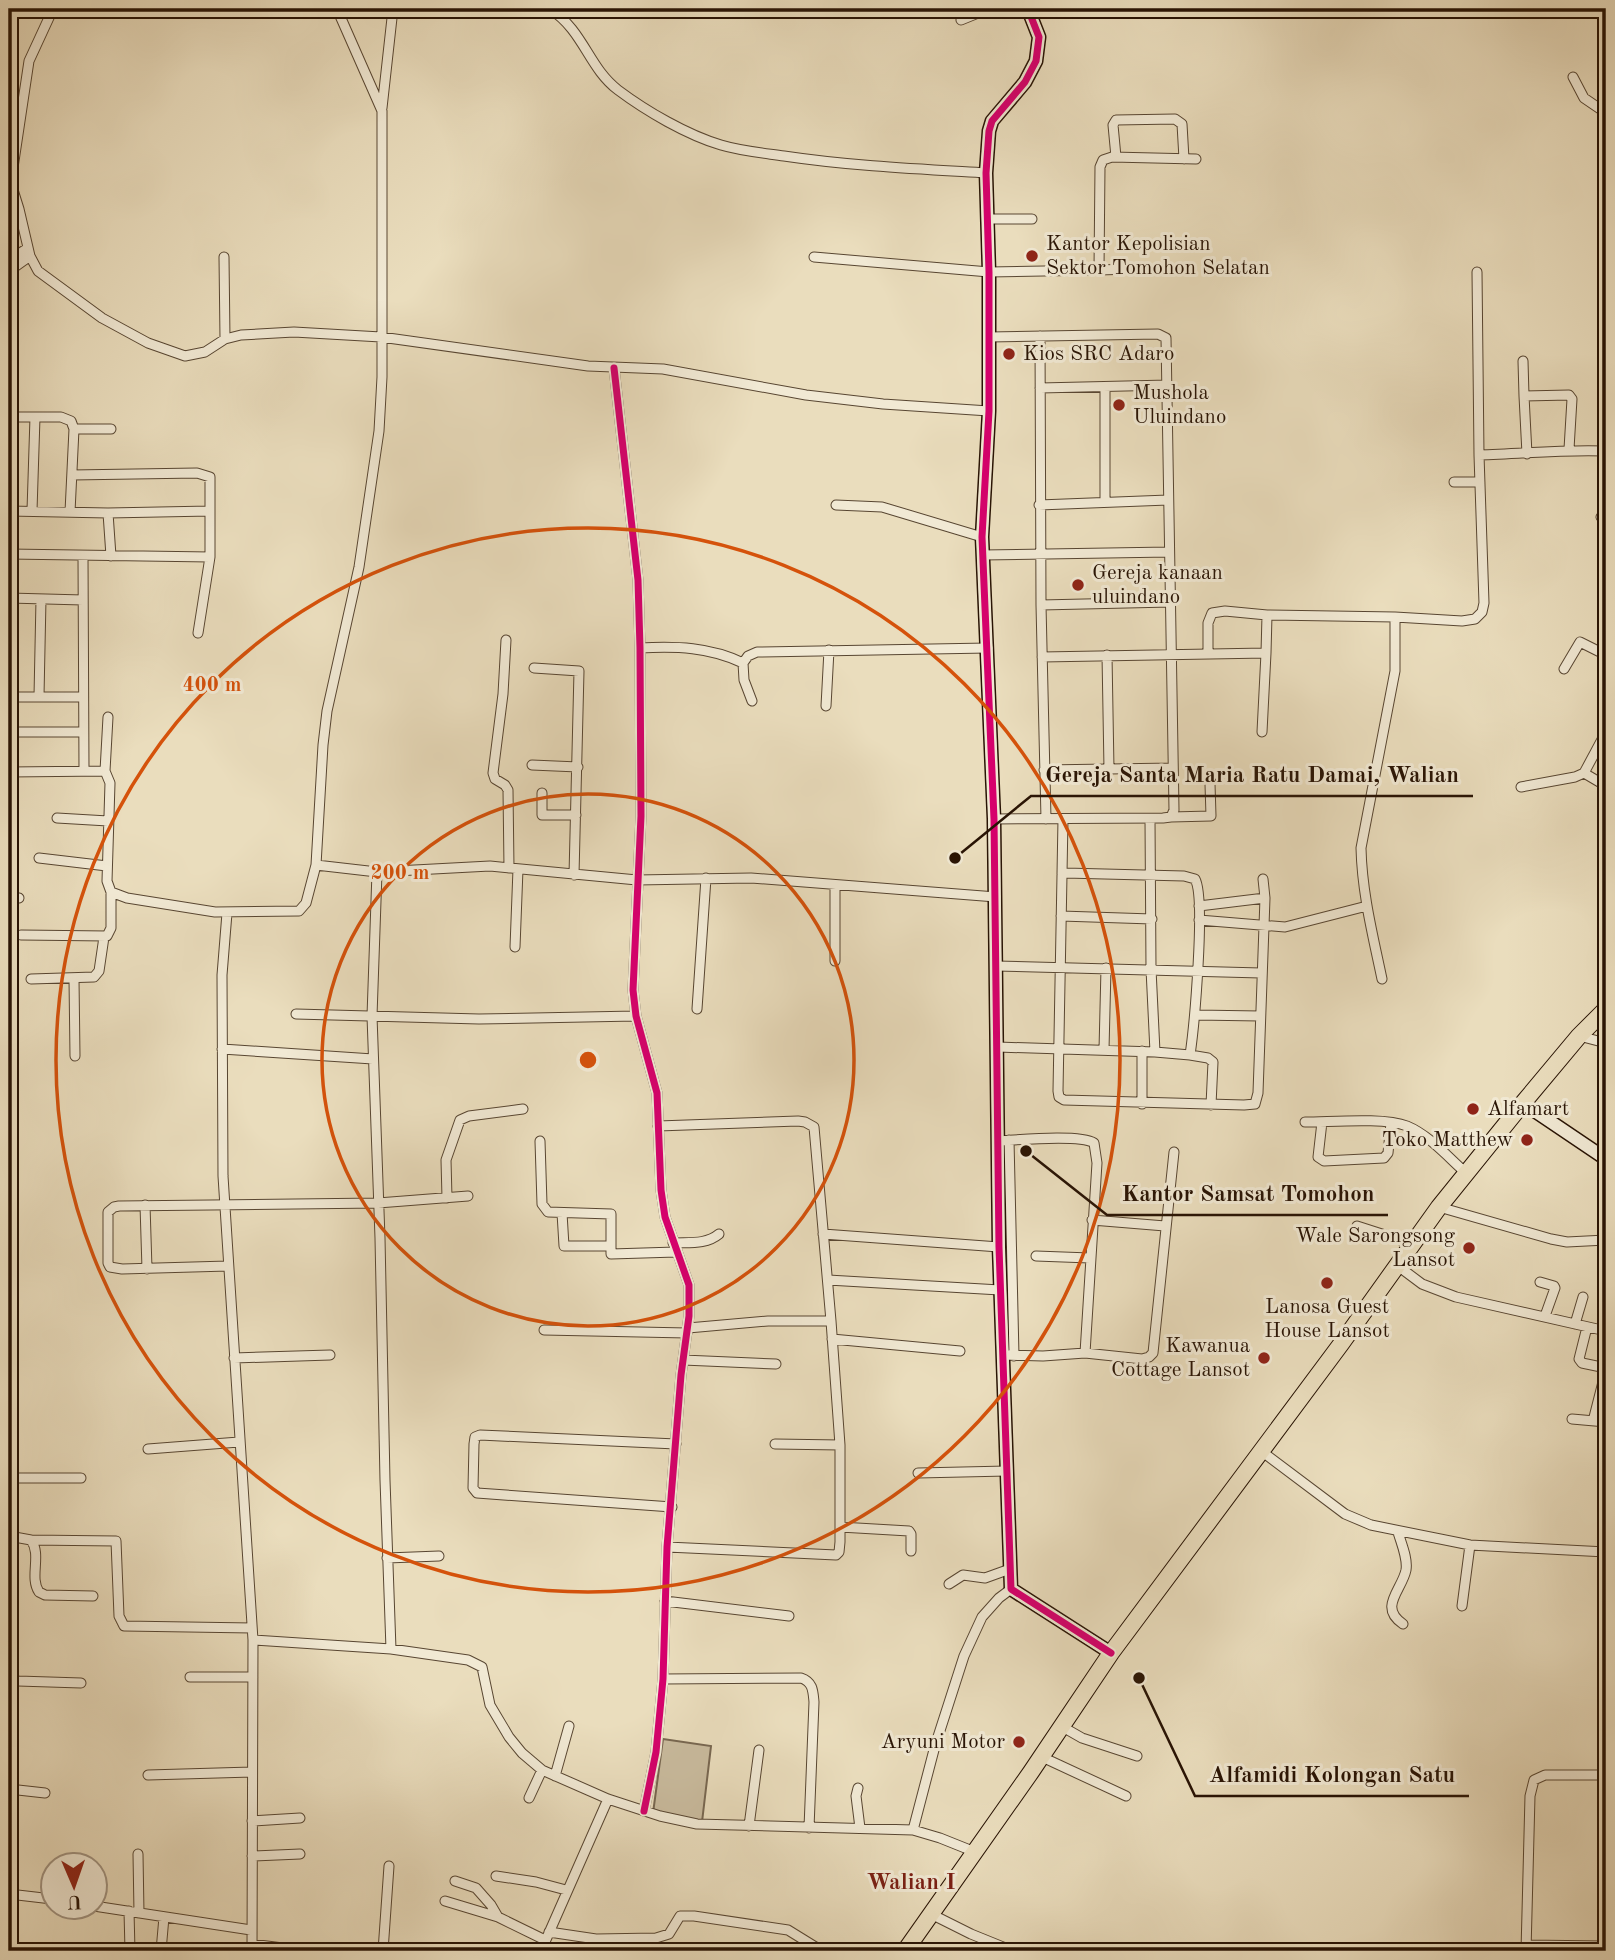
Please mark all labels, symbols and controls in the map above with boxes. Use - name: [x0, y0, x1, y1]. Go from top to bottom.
- place label: Kantor Kepolisian Sektor Tomohon Selatan: [1046, 234, 1270, 279]
- marker: Kantor Kepolisian Sektor Tomohon Selatan: [1024, 248, 1040, 264]
- place label: Kios SRC Adaro: [1023, 344, 1174, 365]
- marker: Kios SRC Adaro: [1001, 346, 1017, 362]
- place label: Mushola Uluindano: [1133, 383, 1226, 428]
- marker: Mushola Uluindano: [1111, 397, 1127, 413]
- place label: Gereja kanaan uluindano: [1092, 563, 1223, 608]
- marker: Gereja kanaan uluindano: [1070, 577, 1086, 593]
- text: 400 m: [182, 675, 242, 696]
- callout: Gereja Santa Maria Ratu Damai, Walian: [1031, 752, 1473, 796]
- text: Gereja Santa Maria Ratu Damai, Walian: [1045, 764, 1459, 787]
- text: 200 m: [370, 863, 430, 884]
- centre of rings: [576, 1048, 600, 1072]
- place label: Alfamart: [1487, 1099, 1569, 1120]
- marker: Alfamart: [1465, 1101, 1481, 1117]
- place label: Toko Matthew: [1382, 1130, 1513, 1151]
- marker: Toko Matthew: [1519, 1132, 1535, 1148]
- callout: Kantor Samsat Tomohon: [1107, 1171, 1388, 1215]
- text: Kantor Samsat Tomohon: [1121, 1183, 1375, 1206]
- place label: Wale Sarongsong Lansot: [1295, 1226, 1456, 1271]
- marker: Wale Sarongsong Lansot: [1461, 1240, 1477, 1256]
- marker: Lanosa Guest House Lansot: [1319, 1275, 1335, 1291]
- place label: Lanosa Guest House Lansot: [1264, 1297, 1390, 1342]
- place label: Kawanua Cottage Lansot: [1111, 1336, 1250, 1381]
- marker: Kawanua Cottage Lansot: [1256, 1350, 1272, 1366]
- place label: Aryuni Motor: [881, 1732, 1005, 1753]
- marker: Aryuni Motor: [1011, 1734, 1027, 1750]
- callout: Alfamidi Kolongan Satu: [1195, 1752, 1469, 1796]
- text: Alfamidi Kolongan Satu: [1209, 1764, 1455, 1787]
- north arrow: [38, 1852, 108, 1922]
- district label: Walian I: [866, 1871, 956, 1894]
- text: U: [67, 1891, 82, 1910]

